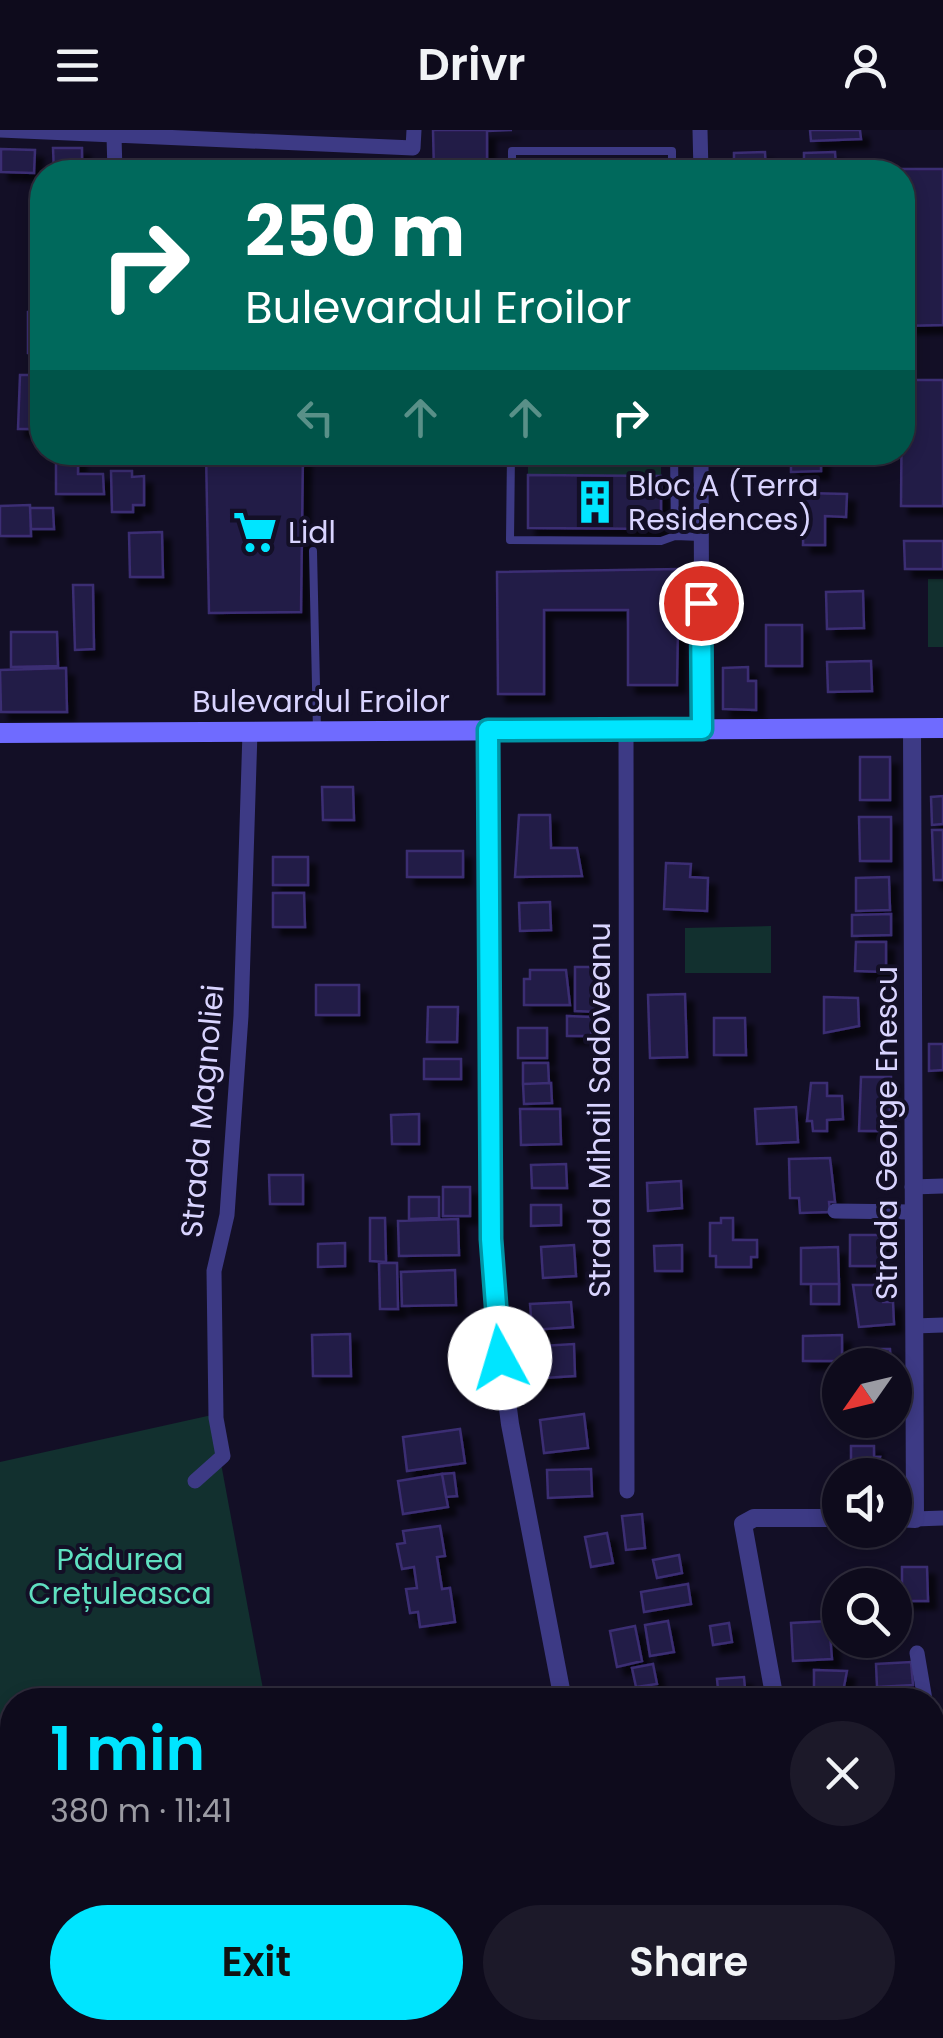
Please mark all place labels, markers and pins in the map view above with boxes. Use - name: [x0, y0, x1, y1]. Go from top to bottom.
- place label: Bloc A (Terra Residences): [628, 464, 819, 541]
- building icon: Bloc A (Terra Residences): [571, 478, 619, 526]
- supermarket icon: Lidl: [231, 508, 279, 556]
- place label: Lidl: [288, 511, 336, 554]
- pin: [659, 561, 744, 646]

